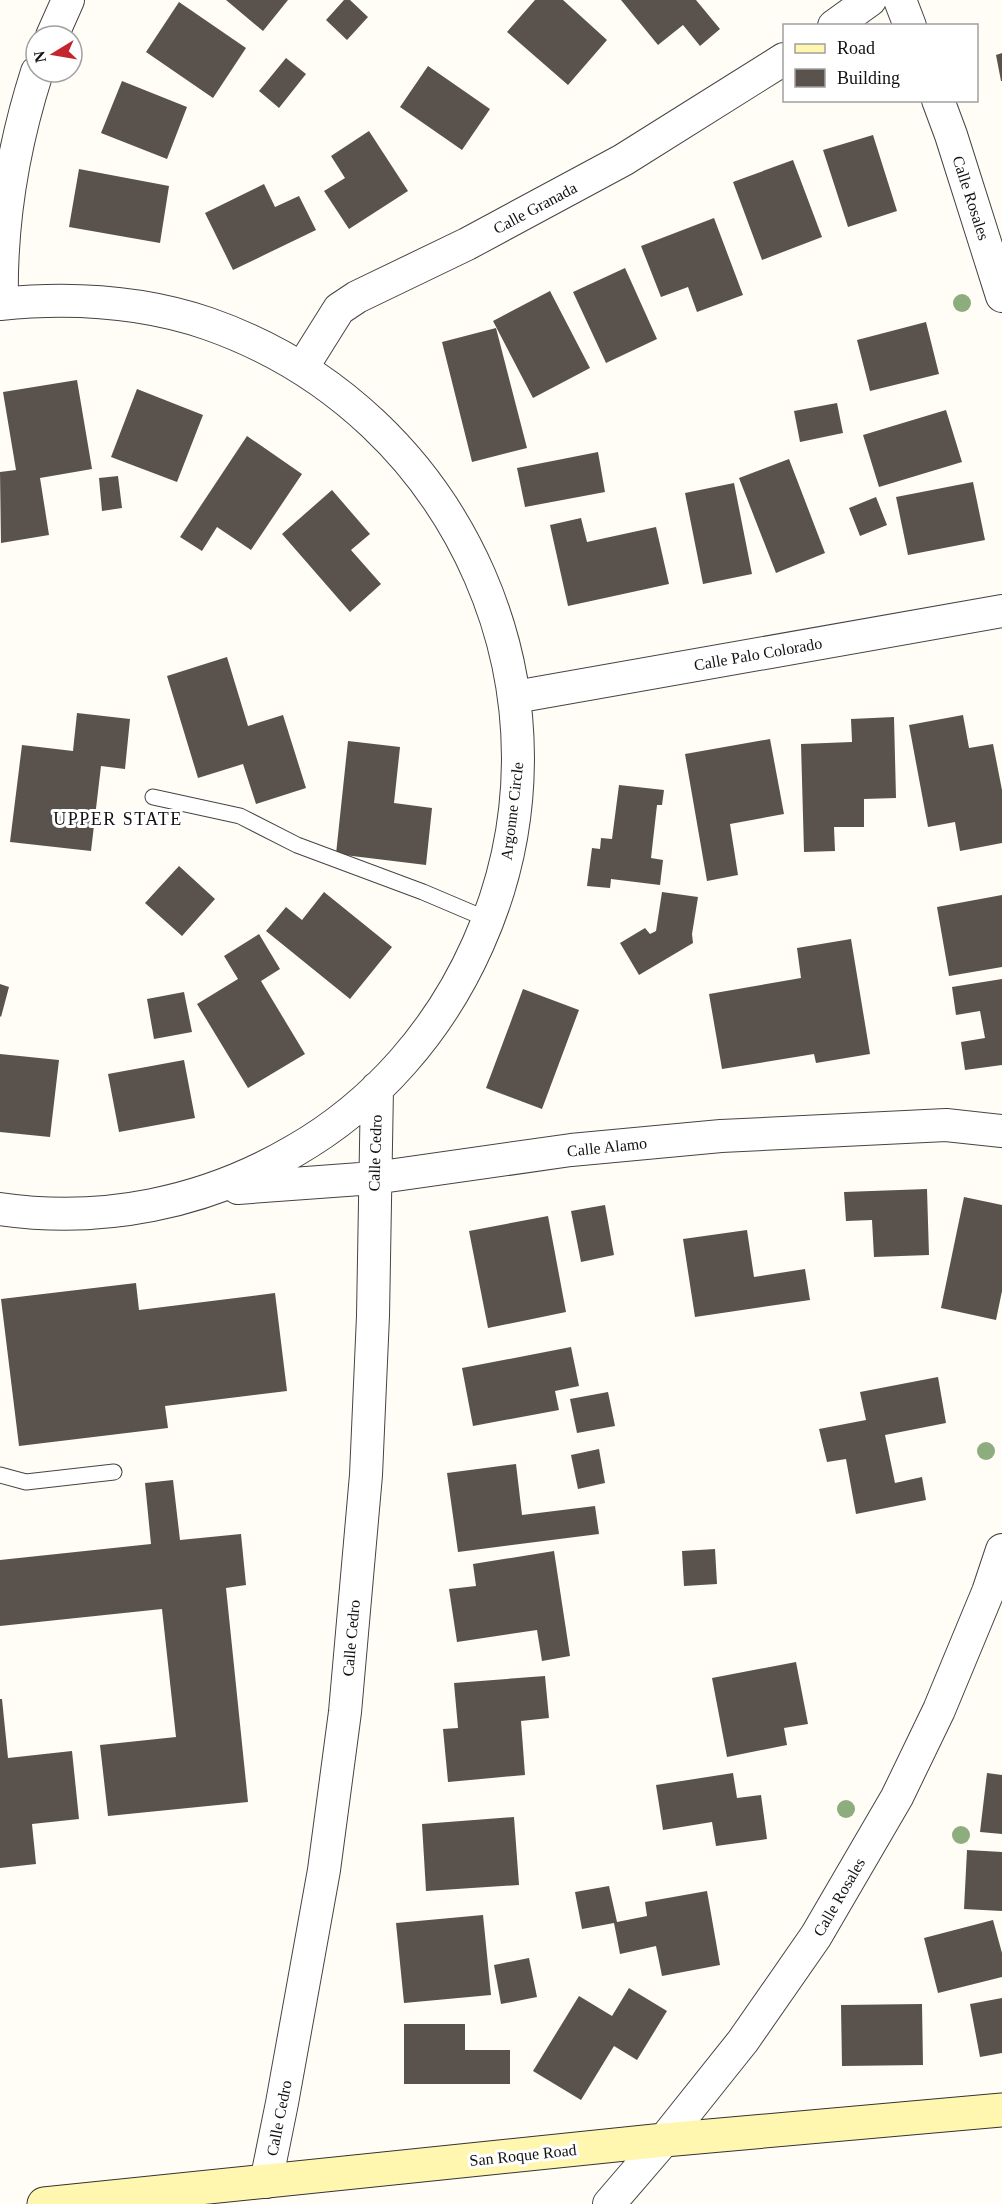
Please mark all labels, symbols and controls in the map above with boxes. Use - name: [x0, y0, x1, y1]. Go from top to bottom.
- north arrow: [24, 24, 84, 84]
- legend: [783, 24, 978, 102]
- text: Road: [837, 38, 875, 58]
- text: N: [30, 49, 49, 64]
- text: Building: [837, 68, 900, 88]
- street label: Calle Rosales: [949, 154, 993, 242]
- street label: Calle Granada: [490, 179, 580, 237]
- street label: Calle Palo Colorado: [693, 634, 823, 674]
- street label: Argonne Circle: [498, 761, 527, 861]
- district label: UPPER STATE: [53, 809, 183, 829]
- street label: Calle Cedro: [365, 1114, 385, 1192]
- street label: Calle Alamo: [566, 1134, 648, 1160]
- street label: Calle Cedro: [339, 1599, 363, 1677]
- street label: Calle Rosales: [810, 1855, 868, 1939]
- street label: Calle Cedro: [263, 2079, 295, 2157]
- street label: San Roque Road: [469, 2141, 577, 2170]

